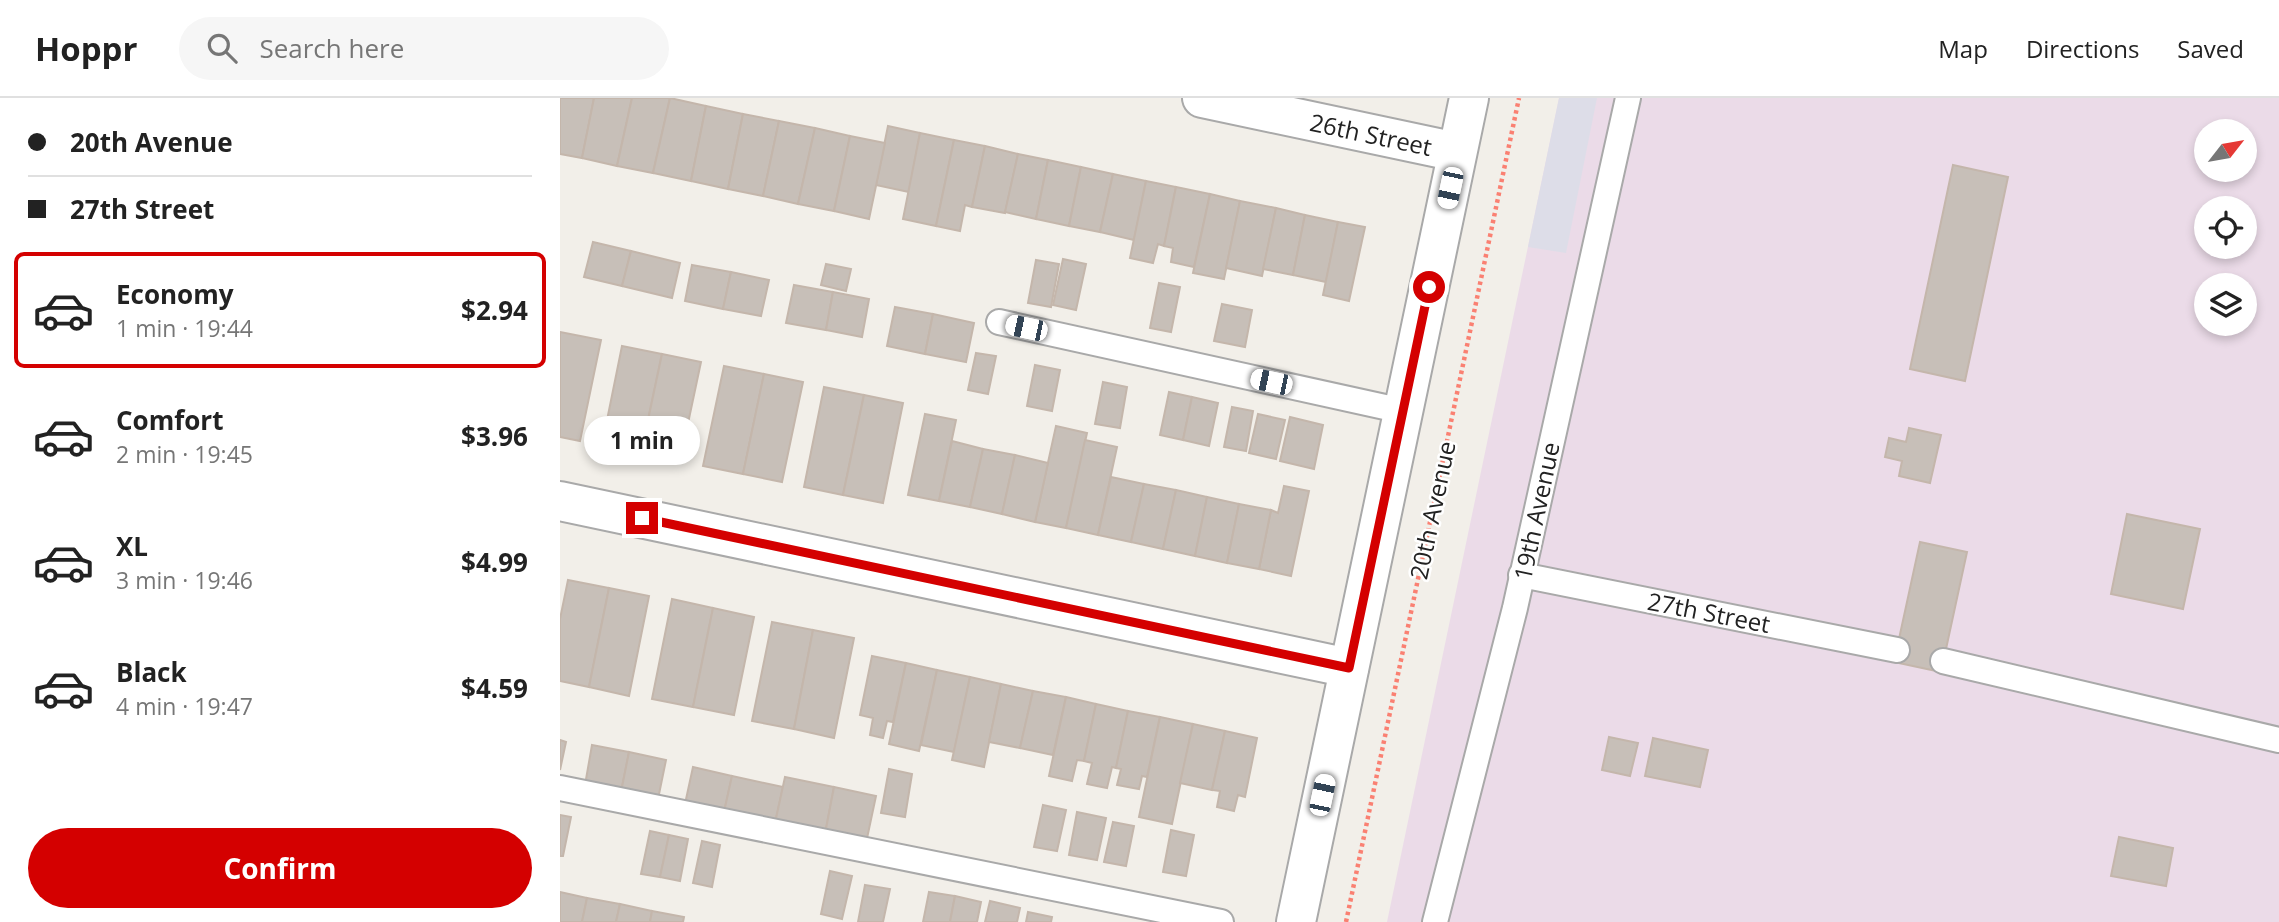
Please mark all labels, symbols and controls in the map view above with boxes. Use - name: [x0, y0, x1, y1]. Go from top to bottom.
- search box: [179, 17, 669, 80]
- text: Hoppr: [35, 26, 137, 71]
- icon: search: [203, 29, 241, 67]
- text: Search here: [259, 30, 404, 66]
- text: Map: [1938, 32, 1988, 65]
- text: Directions: [2026, 32, 2139, 65]
- text: Saved: [2177, 32, 2244, 65]
- street label: 26th Street: [1307, 105, 1435, 163]
- north arrow: [2194, 119, 2258, 182]
- map controls: [2194, 119, 2257, 336]
- text: 20th Avenue: [70, 124, 233, 160]
- car: [1436, 165, 1465, 211]
- text: 27th Street: [70, 191, 214, 227]
- button: locate: [2194, 196, 2257, 259]
- route start: [1413, 271, 1445, 303]
- button: layers: [2194, 273, 2257, 336]
- text: Economy: [116, 276, 234, 312]
- icon: car: [32, 279, 95, 342]
- text: $2.94: [461, 292, 528, 328]
- text: 1 min · 19:44: [116, 312, 253, 344]
- car: [1004, 313, 1049, 343]
- car: [1249, 367, 1294, 397]
- text: Comfort: [116, 402, 223, 438]
- icon: car: [32, 405, 95, 468]
- callout: 1 min: [584, 416, 700, 466]
- text: $3.96: [461, 418, 528, 454]
- text: 1 min: [610, 424, 674, 456]
- text: 2 min · 19:45: [116, 438, 253, 470]
- street label: 20th Avenue: [1401, 438, 1463, 582]
- street label: 19th Avenue: [1505, 439, 1567, 583]
- route end: [626, 502, 658, 534]
- text: XL: [116, 528, 148, 564]
- icon: car: [32, 531, 95, 594]
- text: $4.99: [461, 544, 528, 580]
- text: 3 min · 19:46: [116, 564, 253, 596]
- street label: 27th Street: [1645, 584, 1773, 640]
- text: Black: [116, 654, 187, 690]
- icon: car: [32, 657, 95, 720]
- text: $4.59: [461, 670, 528, 706]
- text: 4 min · 19:47: [116, 690, 253, 722]
- car: [1308, 772, 1337, 818]
- button: Confirm: [28, 828, 532, 908]

